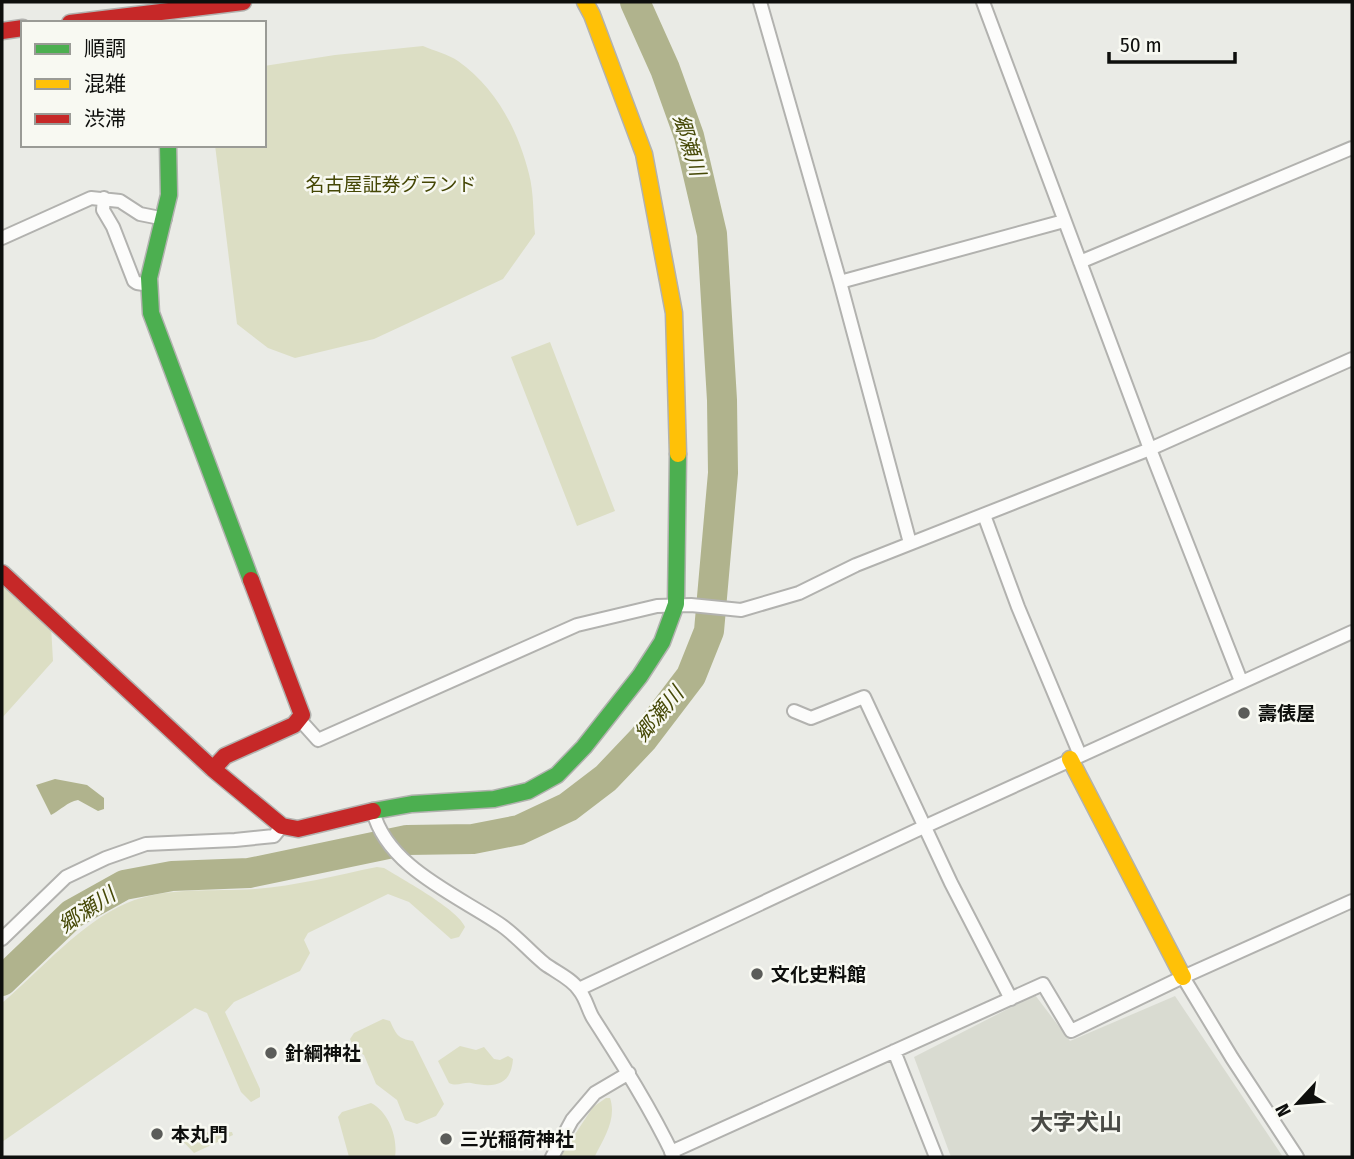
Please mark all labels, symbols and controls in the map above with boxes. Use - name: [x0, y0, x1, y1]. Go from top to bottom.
- legend: [21, 21, 266, 147]
- scale bar: [1109, 21, 1235, 65]
- text: 50 m: [1120, 32, 1162, 58]
- text: 順調: [84, 36, 126, 62]
- text: 混雑: [84, 71, 126, 97]
- text: 渋滞: [84, 106, 126, 132]
- water label: 郷瀬川: [667, 111, 711, 181]
- park label: 名古屋証券グランド: [305, 173, 477, 196]
- water label: 郷瀬川: [629, 680, 690, 746]
- place label: 壽俵屋: [1258, 702, 1315, 725]
- marker: 壽俵屋: [1236, 705, 1252, 721]
- water label: 郷瀬川: [54, 880, 122, 938]
- place label: 文化史料館: [771, 963, 866, 986]
- marker: 文化史料館: [749, 966, 765, 982]
- place label: 針綱神社: [285, 1042, 361, 1065]
- marker: 針綱神社: [263, 1045, 279, 1061]
- north arrow: [1263, 1068, 1333, 1138]
- text: N: [1270, 1100, 1296, 1120]
- district label: 大字犬山: [1030, 1108, 1122, 1136]
- place label: 本丸門: [171, 1123, 228, 1146]
- marker: 本丸門: [149, 1126, 165, 1142]
- place label: 三光稲荷神社: [460, 1128, 574, 1151]
- marker: 三光稲荷神社: [438, 1131, 454, 1147]

